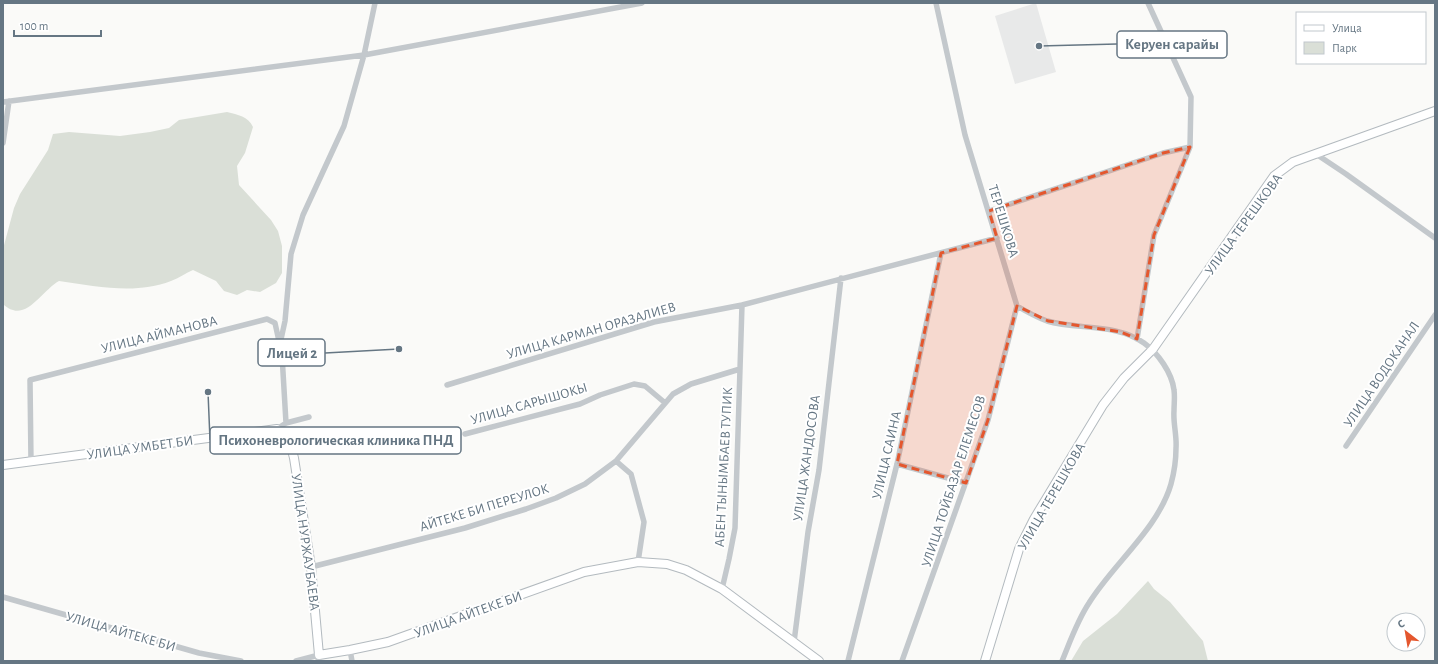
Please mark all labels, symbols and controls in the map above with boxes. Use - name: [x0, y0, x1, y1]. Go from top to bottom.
- scale bar: [14, 12, 101, 38]
- legend: [1296, 12, 1426, 64]
- text: 100 m: [20, 20, 48, 32]
- text: Улица: [1332, 22, 1362, 34]
- callout: Керуен сарайы: [1117, 31, 1227, 58]
- text: Керуен сарайы: [1125, 37, 1219, 52]
- text: Парк: [1332, 42, 1357, 54]
- street label: УЛИЦА ТЕРЕШКОВА: [1203, 171, 1285, 278]
- street label: ТЕРЕШКОВА: [985, 183, 1021, 259]
- street label: УЛИЦА КАРМАН ОРАЗАЛИЕВ: [505, 300, 677, 362]
- street label: УЛИЦА АЙМАНОВА: [100, 313, 219, 356]
- street label: УЛИЦА ВОДОКАНАЛ: [1341, 319, 1422, 430]
- callout: Лицей 2: [258, 339, 325, 366]
- text: Лицей 2: [267, 346, 317, 361]
- street label: УЛИЦА САРЫШОКЫ: [469, 381, 589, 427]
- street label: АБЕН ТЫНЫМБАЕВ ТУПИК: [713, 387, 735, 547]
- street label: УЛИЦА ТОЙБАЗАР ЕЛЕМЕСОВ: [919, 393, 988, 569]
- street label: УЛИЦА ЖАНДОСОВА: [791, 394, 823, 522]
- street label: УЛИЦА САИНА: [870, 410, 904, 501]
- callout: Психоневрологическая клиника ПНД: [210, 427, 461, 454]
- text: Психоневрологическая клиника ПНД: [218, 433, 454, 448]
- street label: УЛИЦА УМБЕТ БИ: [86, 434, 194, 462]
- street label: УЛИЦА ТЕРЕШКОВА: [1016, 441, 1088, 552]
- street label: УЛИЦА НУРЖАУБАЕВА: [288, 473, 322, 612]
- street label: АЙТЕКЕ БИ ПЕРЕУЛОК: [418, 481, 551, 534]
- street label: УЛИЦА АЙТЕКЕ БИ: [412, 588, 524, 641]
- street label: УЛИЦА АЙТЕКЕ БИ: [64, 609, 178, 654]
- north arrow: [1386, 612, 1426, 652]
- text: С: [1396, 618, 1407, 630]

